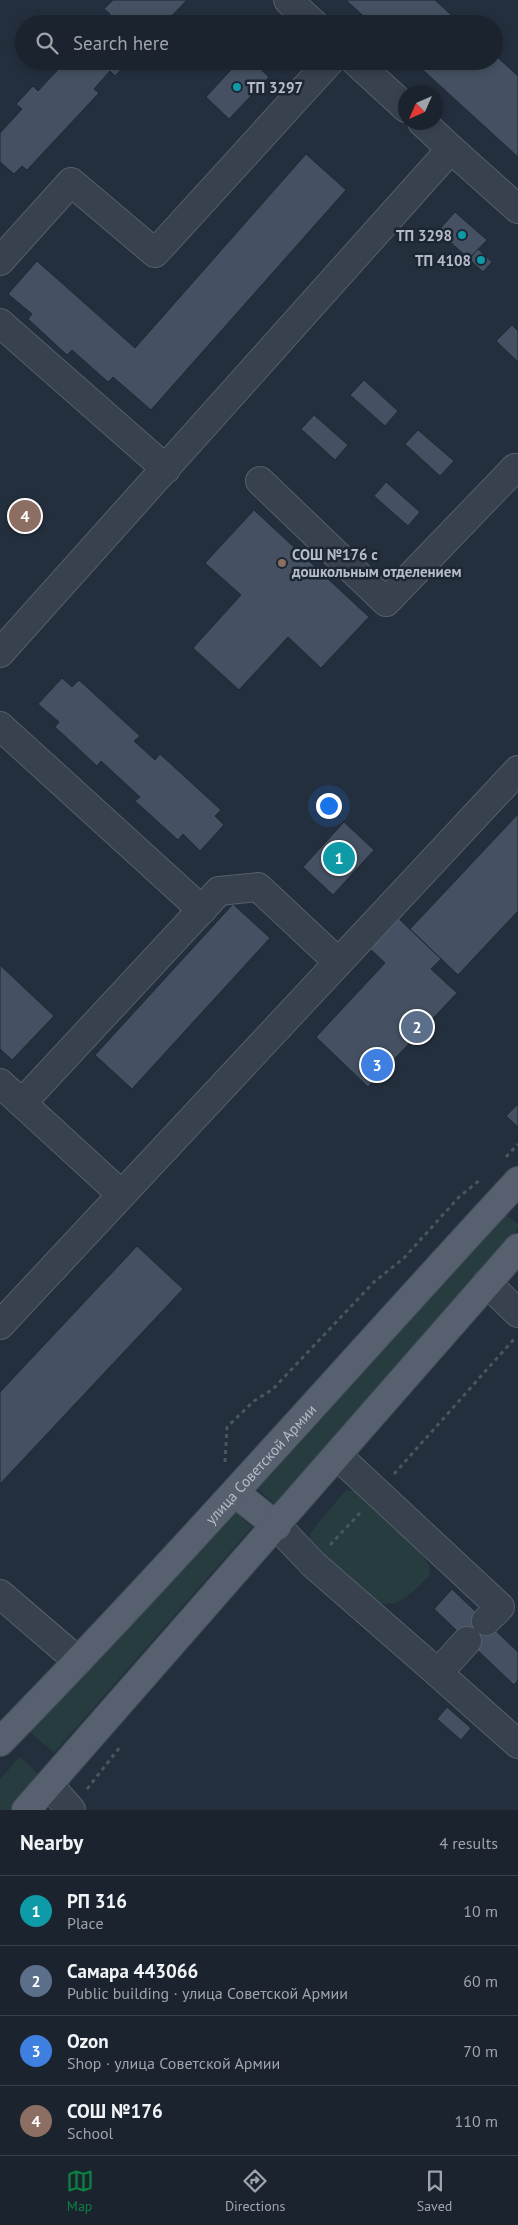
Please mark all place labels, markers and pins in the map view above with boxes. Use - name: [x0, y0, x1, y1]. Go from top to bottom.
- place label: ТП 3297: [247, 78, 303, 97]
- marker: ТП 3297: [231, 81, 243, 93]
- place label: ТП 3298: [396, 226, 452, 245]
- marker: ТП 3298: [456, 229, 468, 241]
- place label: ТП 4108: [415, 251, 471, 270]
- marker: ТП 4108: [475, 254, 487, 266]
- pin: 4: [9, 497, 41, 535]
- place label: СОШ №176 с дошкольным отделением: [291, 545, 461, 581]
- marker: СОШ №176 с дошкольным отделением: [276, 557, 288, 569]
- pin: 1: [323, 839, 355, 877]
- pin: 2: [401, 1008, 433, 1046]
- pin: 3: [361, 1046, 393, 1084]

